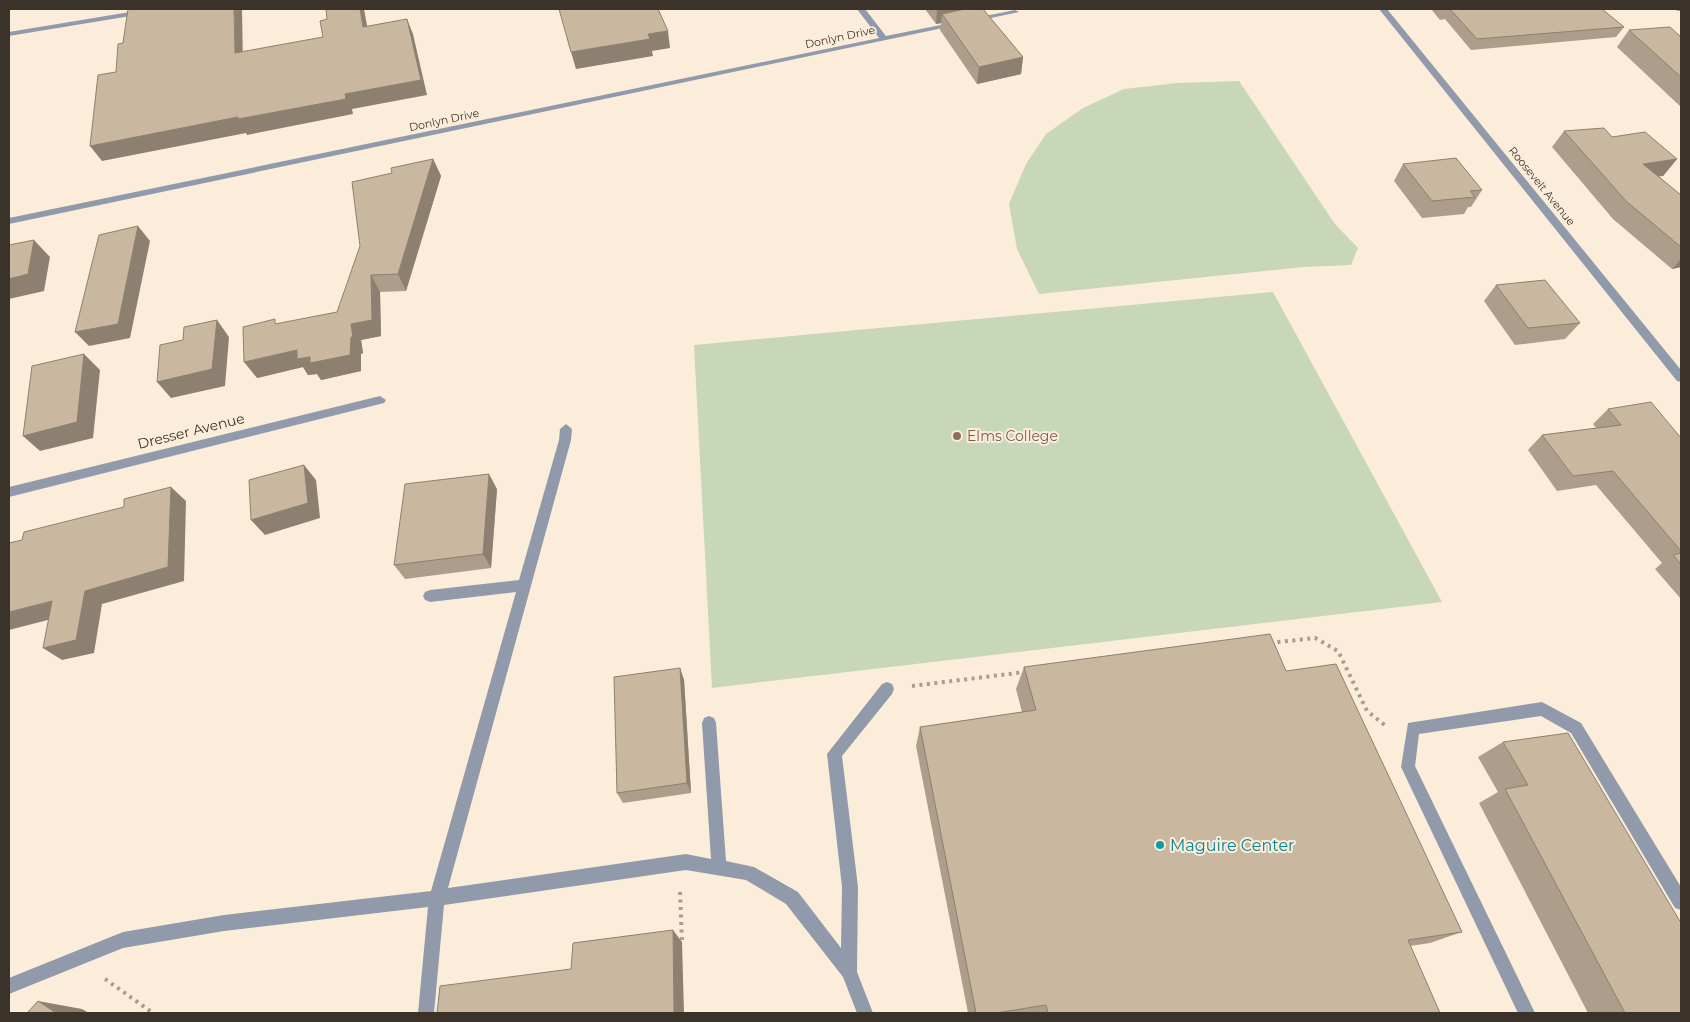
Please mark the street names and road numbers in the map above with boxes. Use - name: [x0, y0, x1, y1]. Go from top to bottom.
- street label: Donlyn Drive: [804, 23, 877, 51]
- street label: Donlyn Drive: [408, 106, 481, 134]
- street label: Roosevelt Avenue: [1506, 144, 1578, 229]
- street label: Dresser Avenue: [136, 409, 246, 453]

